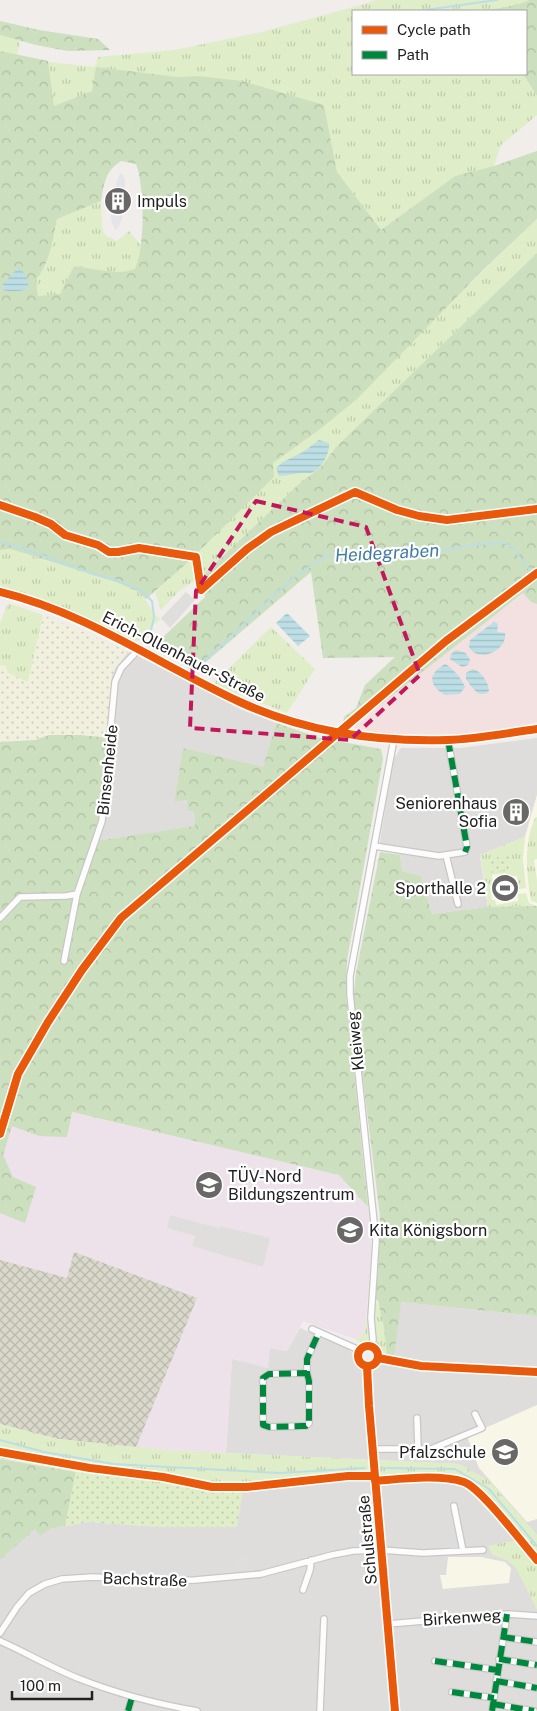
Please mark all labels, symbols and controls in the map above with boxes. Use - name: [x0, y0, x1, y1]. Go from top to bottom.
- legend: [352, 10, 527, 75]
- text: Cycle path: [397, 21, 471, 38]
- text: Path: [397, 46, 429, 63]
- building icon: Impuls: [103, 186, 133, 216]
- place label: Impuls: [137, 192, 187, 211]
- water label: Heidegraben: [334, 539, 440, 566]
- street label: Erich-Ollenhauer-Straße: [99, 607, 268, 706]
- street label: Binsenheide: [93, 724, 122, 816]
- place label: Seniorenhaus Sofia: [395, 794, 497, 831]
- building icon: Seniorenhaus Sofia: [501, 797, 531, 827]
- sports icon: Sporthalle 2: [490, 873, 520, 903]
- place label: Sporthalle 2: [395, 879, 486, 898]
- street label: Kleiweg: [343, 1010, 368, 1072]
- place label: TÜV-Nord Bildungszentrum: [228, 1166, 354, 1204]
- school or university icon: TÜV-Nord Bildungszentrum: [194, 1170, 224, 1200]
- school or university icon: Kita Königsborn: [335, 1215, 365, 1245]
- place label: Kita Königsborn: [369, 1221, 487, 1240]
- school or university icon: Pfalzschule: [490, 1437, 520, 1467]
- place label: Pfalzschule: [399, 1443, 486, 1462]
- street label: Schulstraße: [354, 1494, 381, 1586]
- street label: Bachstraße: [102, 1569, 188, 1590]
- street label: Birkenweg: [422, 1605, 502, 1630]
- scale bar: [12, 1668, 92, 1700]
- text: 100 m: [20, 1677, 61, 1694]

